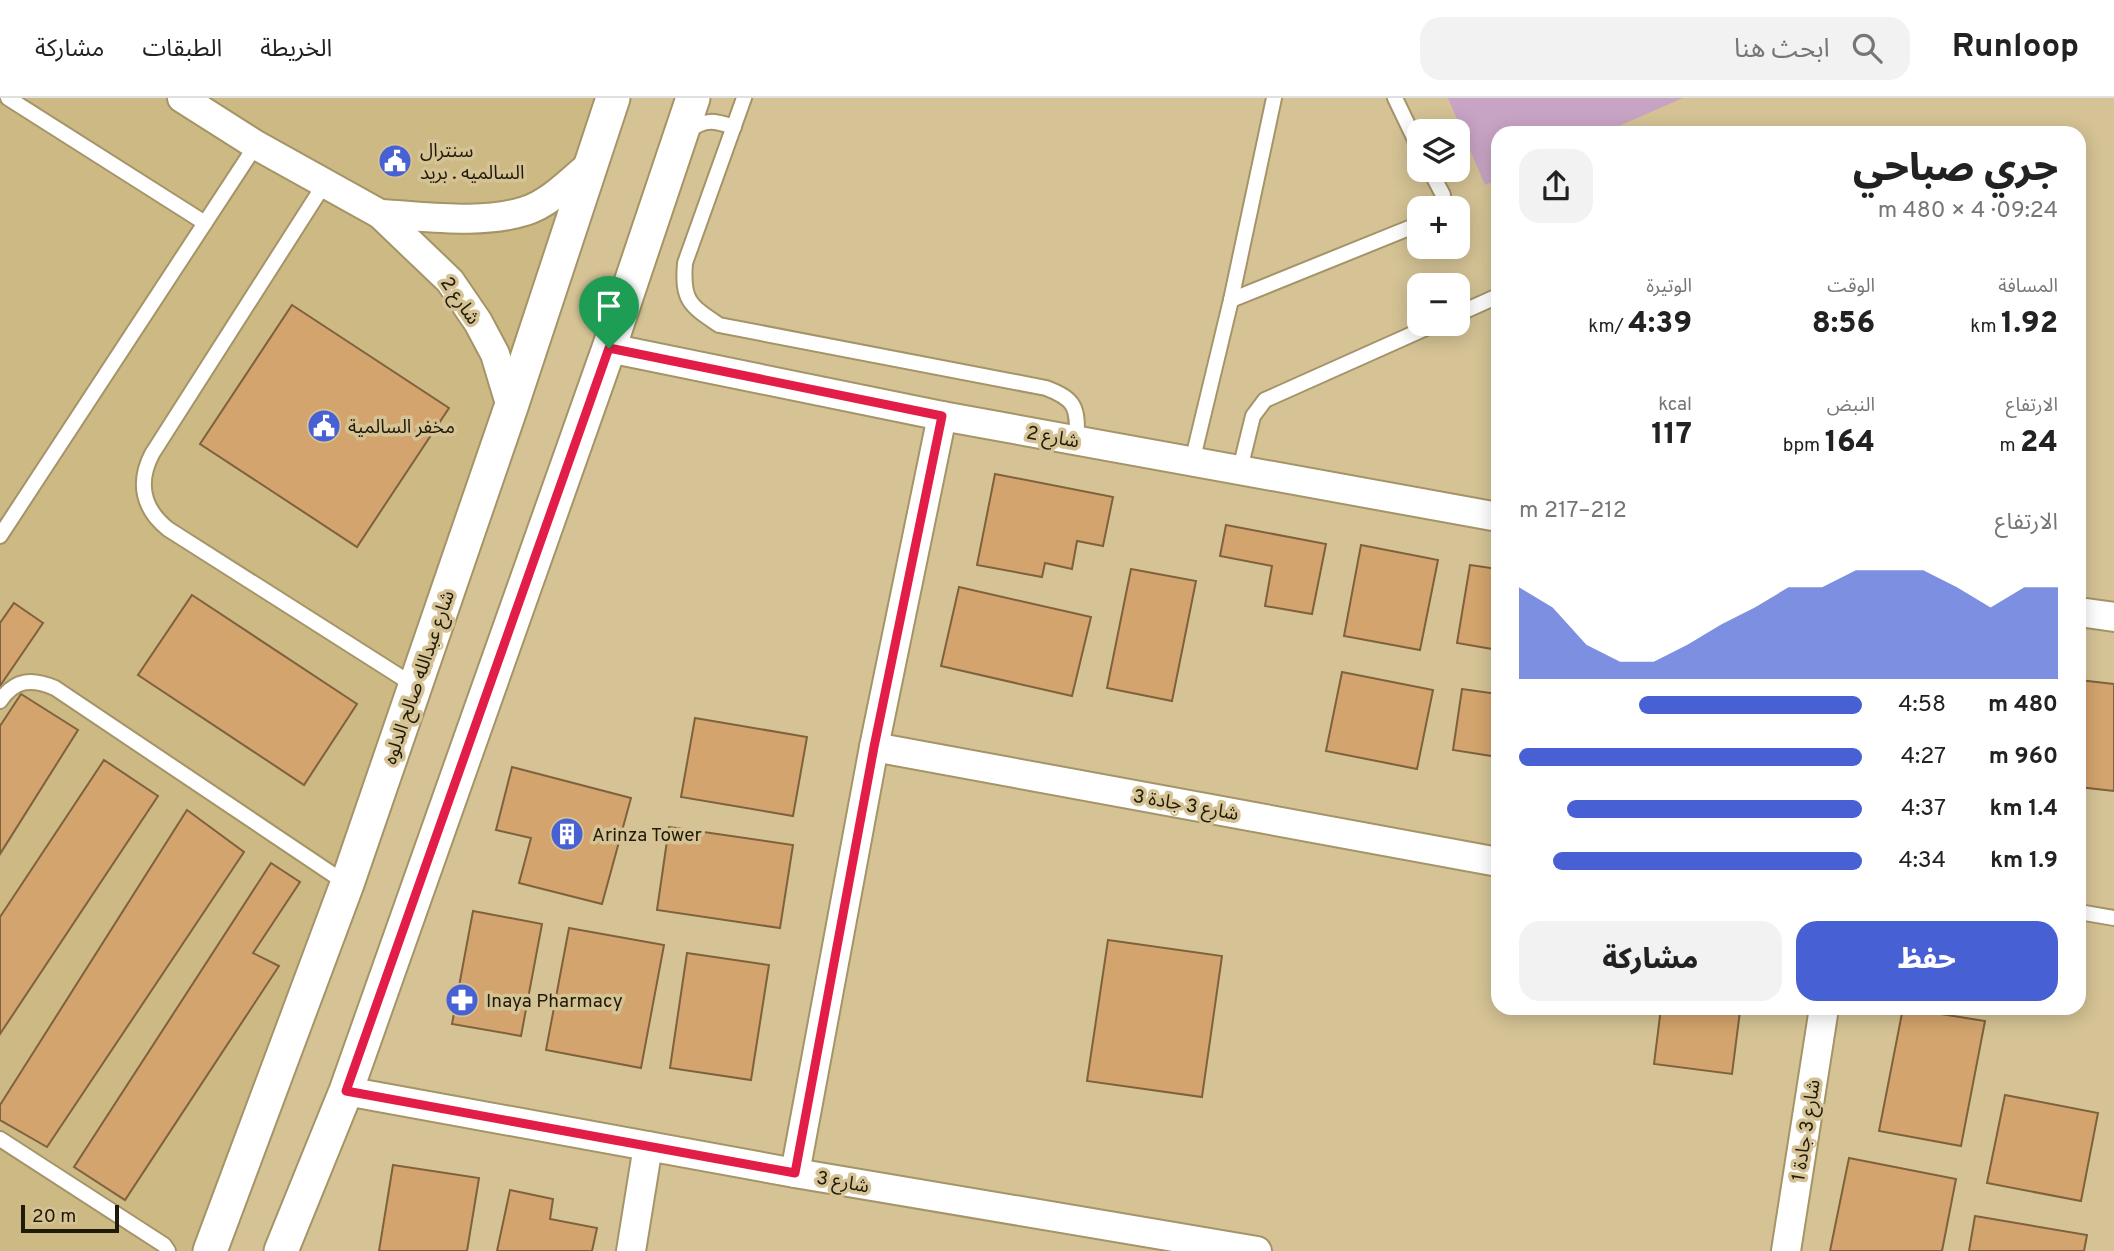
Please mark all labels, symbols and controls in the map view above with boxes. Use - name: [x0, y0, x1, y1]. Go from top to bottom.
- search box: [1420, 17, 1910, 80]
- text: Runloop: [1952, 27, 2079, 69]
- icon: search: [1848, 29, 1886, 67]
- text: ابحث هنا: [1734, 34, 1830, 67]
- text: مشاركة: [35, 35, 104, 65]
- text: الطبقات: [142, 35, 222, 65]
- text: الخريطة: [260, 35, 332, 65]
- map controls: [1407, 119, 1470, 336]
- button: layers: [1407, 119, 1470, 182]
- place label: سنترال السالميه . بريد: [420, 140, 524, 186]
- public building icon: سنترال السالميه . بريد: [376, 142, 414, 180]
- text: جري صباحي: [1853, 146, 2058, 195]
- button: share: [1519, 149, 1593, 223]
- button: +: [1407, 196, 1470, 259]
- text: 09:24 · 4 × 480 m: [1878, 197, 2058, 226]
- street label: شارع 2: [434, 272, 484, 330]
- button: −: [1407, 273, 1470, 336]
- text: الوتيرة: [1646, 275, 1692, 299]
- text: الوقت: [1827, 275, 1875, 299]
- text: المسافة: [1998, 275, 2058, 299]
- pin: [579, 276, 639, 348]
- icon: arrive: [590, 287, 628, 325]
- text: 4:39: [1628, 306, 1692, 343]
- text: 8:56: [1812, 306, 1875, 343]
- text: 1.92: [2001, 306, 2058, 343]
- text: /km: [1588, 315, 1628, 339]
- text: km: [1970, 315, 2001, 339]
- text: kcal: [1658, 393, 1692, 417]
- text: النبض: [1827, 394, 1875, 418]
- text: الارتفاع: [2006, 394, 2058, 418]
- public building icon: مخفر السالمية: [305, 407, 343, 445]
- place label: مخفر السالمية: [348, 416, 455, 440]
- text: 117: [1651, 417, 1692, 454]
- street label: شارع 2: [1024, 422, 1081, 454]
- text: 164: [1825, 425, 1875, 462]
- text: 24: [2020, 425, 2058, 462]
- text: bpm: [1783, 434, 1825, 458]
- text: m: [1999, 434, 2020, 458]
- text: 212–217 m: [1519, 497, 1627, 526]
- text: الارتفاع: [1995, 509, 2058, 538]
- street label: شارع عبدالله صالح الدلوه: [379, 588, 462, 768]
- text: 4:58: [1898, 691, 1946, 720]
- text: 480 m: [1988, 691, 2058, 720]
- text: 4:27: [1901, 743, 1946, 772]
- text: 960 m: [1989, 743, 2058, 772]
- street label: شارع 3 جادة 3: [1131, 785, 1240, 827]
- text: 4:37: [1901, 795, 1946, 824]
- text: 1.4 km: [1990, 795, 2058, 824]
- building icon: Arinza Tower: [548, 815, 586, 853]
- place label: Arinza Tower: [592, 824, 703, 848]
- text: 4:34: [1898, 847, 1946, 876]
- text: 1.9 km: [1990, 847, 2058, 876]
- button: مشاركة: [1519, 921, 1782, 1001]
- button: حفظ: [1796, 921, 2058, 1001]
- pharmacy icon: Inaya Pharmacy: [443, 981, 481, 1019]
- place label: Inaya Pharmacy: [486, 990, 623, 1014]
- street label: شارع 3 جادة 1: [1787, 1078, 1827, 1183]
- street label: شارع 3: [814, 1167, 871, 1199]
- scale bar: [21, 1202, 119, 1234]
- text: 20 m: [32, 1205, 76, 1229]

